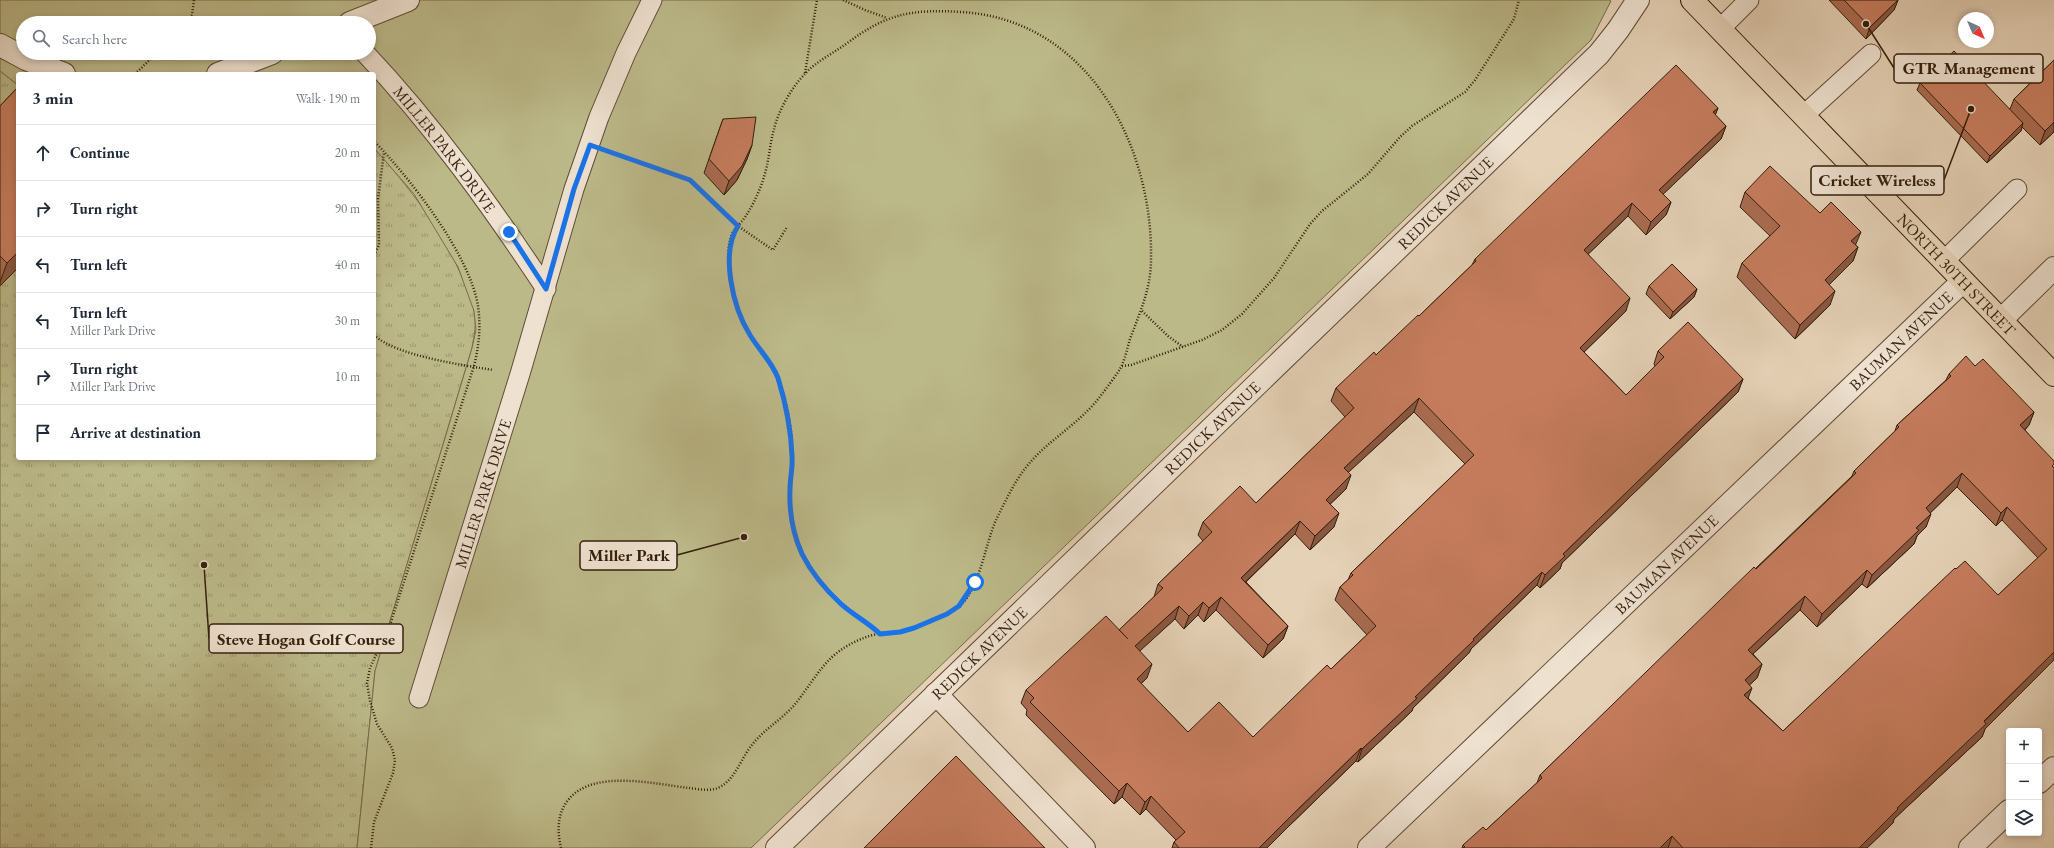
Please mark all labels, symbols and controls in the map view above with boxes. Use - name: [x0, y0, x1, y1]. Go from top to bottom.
- north arrow: [1958, 12, 1994, 48]
- search box: [16, 16, 376, 60]
- icon: search: [30, 27, 52, 49]
- text: Search here: [62, 29, 127, 48]
- callout: GTR Management: [1894, 54, 2043, 83]
- text: GTR Management: [1903, 57, 2036, 79]
- street label: MILLER PARK DRIVE: [389, 81, 501, 216]
- text: 3 min: [32, 87, 73, 109]
- text: Walk · 190 m: [296, 90, 360, 107]
- icon: ahead: [32, 142, 54, 164]
- text: Continue: [70, 143, 130, 162]
- text: 20 m: [335, 144, 360, 161]
- street label: REDICK AVENUE: [1393, 151, 1498, 254]
- callout: Cricket Wireless: [1811, 166, 1944, 195]
- text: Cricket Wireless: [1818, 169, 1936, 191]
- icon: right: [32, 198, 54, 220]
- text: Turn right: [70, 199, 138, 218]
- text: 90 m: [335, 200, 360, 217]
- street label: NORTH 30TH STREET: [1893, 208, 2021, 340]
- route end: [500, 223, 518, 241]
- icon: left: [32, 254, 54, 276]
- text: Turn left: [70, 255, 127, 274]
- text: 40 m: [335, 256, 360, 273]
- street label: BAUMAN AVENUE: [1844, 286, 1957, 395]
- text: Turn left: [70, 303, 127, 322]
- icon: left: [32, 310, 54, 332]
- text: 30 m: [335, 312, 360, 329]
- text: Miller Park Drive: [70, 322, 156, 339]
- text: Turn right: [70, 359, 138, 378]
- icon: right: [32, 366, 54, 388]
- text: 10 m: [335, 368, 360, 385]
- street label: REDICK AVENUE: [1160, 376, 1265, 479]
- text: Miller Park Drive: [70, 378, 156, 395]
- street label: MILLER PARK DRIVE: [450, 417, 516, 571]
- icon: arrive: [32, 422, 54, 444]
- text: Arrive at destination: [70, 423, 201, 442]
- street label: BAUMAN AVENUE: [1610, 510, 1723, 619]
- callout: Miller Park: [580, 541, 677, 570]
- text: Miller Park: [588, 544, 671, 566]
- route start: [966, 573, 984, 591]
- street label: REDICK AVENUE: [927, 602, 1032, 704]
- callout: Steve Hogan Golf Course: [209, 624, 403, 653]
- text: Steve Hogan Golf Course: [217, 628, 395, 650]
- map controls: [2006, 728, 2042, 836]
- button: +: [2006, 728, 2042, 764]
- button: −: [2006, 764, 2042, 800]
- button: layers: [2006, 800, 2042, 836]

